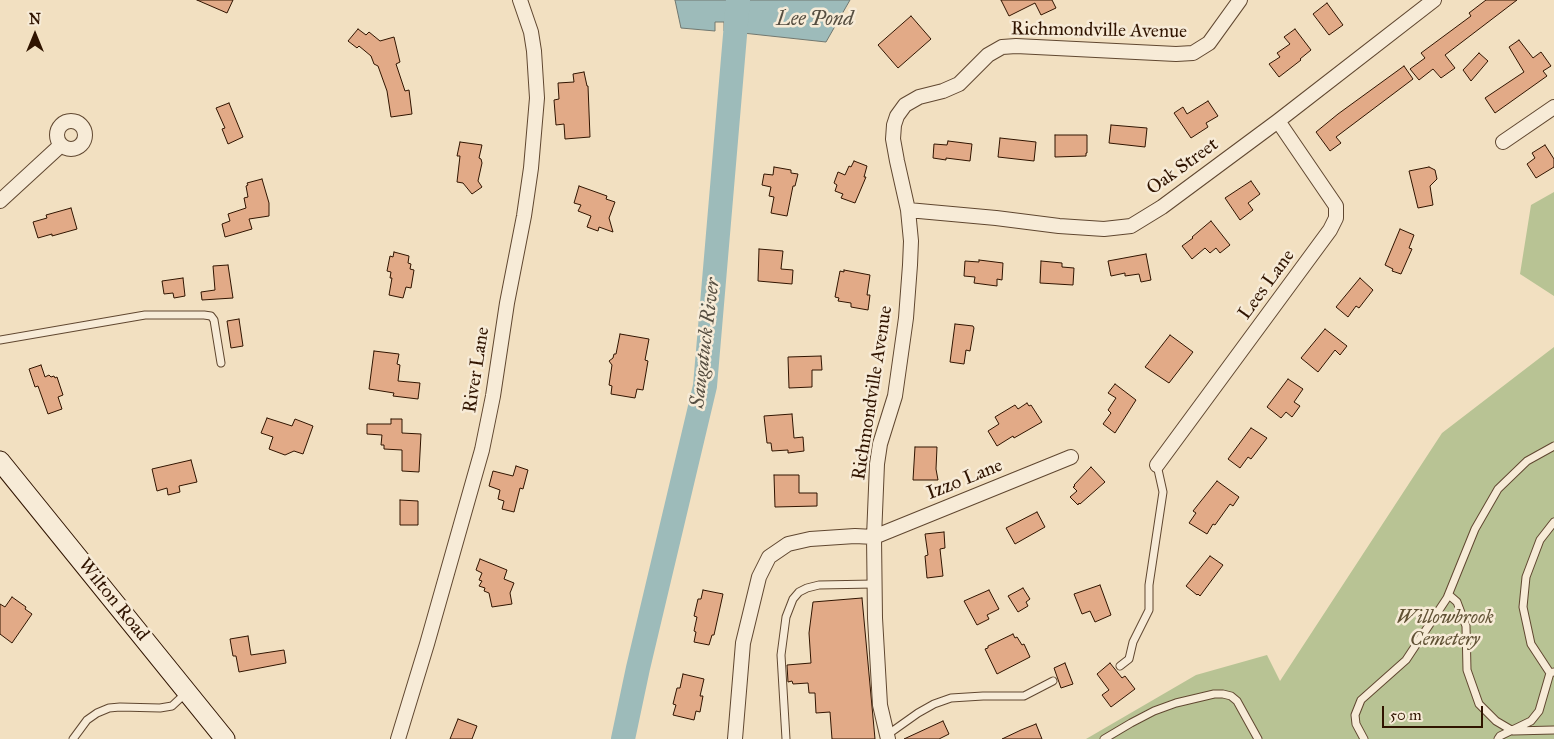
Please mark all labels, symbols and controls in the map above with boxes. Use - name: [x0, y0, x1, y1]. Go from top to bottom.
- water label: Lee Pond: [776, 8, 854, 32]
- north arrow: [10, 10, 60, 60]
- text: N: [29, 11, 41, 28]
- street label: Richmondville Avenue: [1011, 18, 1187, 44]
- street label: Oak Street: [1143, 133, 1223, 201]
- street label: Lees Lane: [1234, 245, 1300, 325]
- water label: Saugatuck River: [686, 277, 726, 409]
- street label: Richmondville Avenue: [848, 304, 898, 482]
- street label: River Lane: [459, 325, 495, 415]
- street label: Izzo Lane: [924, 455, 1006, 505]
- street label: Wilton Road: [73, 554, 153, 646]
- park label: Willowbrook Cemetery: [1396, 607, 1494, 651]
- scale bar: [1384, 696, 1485, 728]
- text: 50 m: [1390, 706, 1422, 724]

